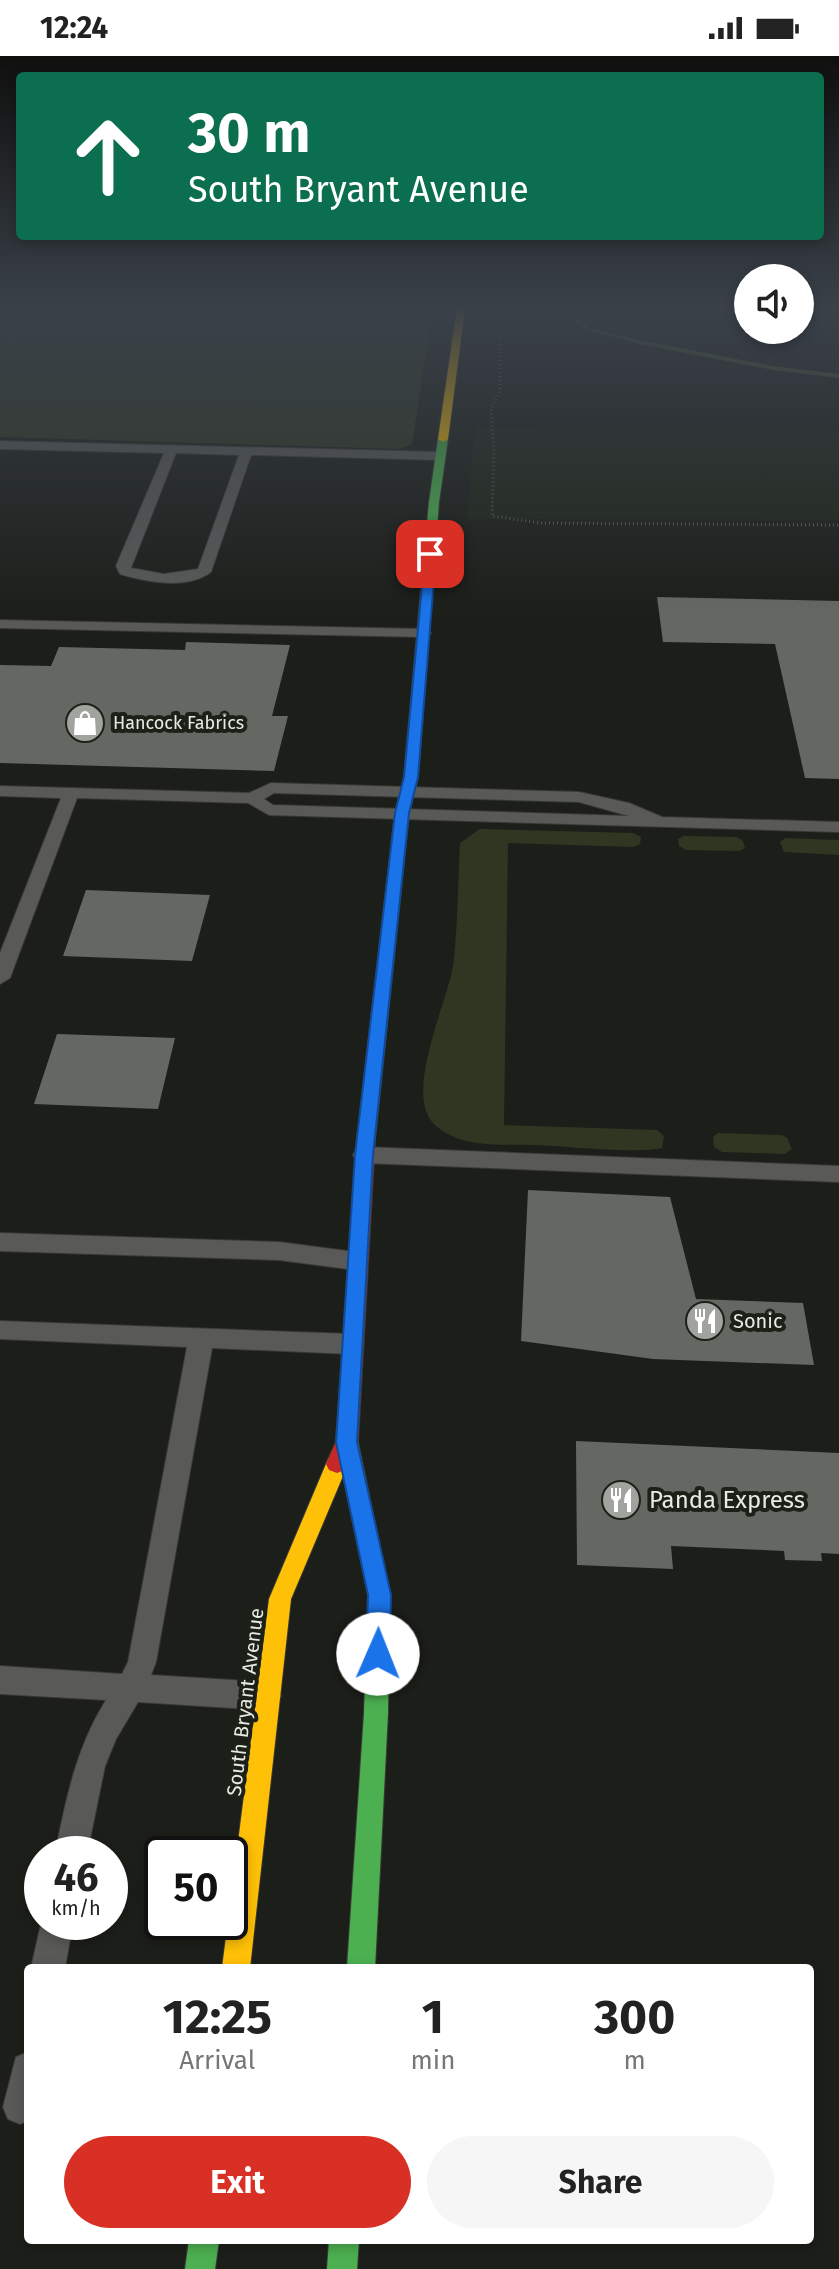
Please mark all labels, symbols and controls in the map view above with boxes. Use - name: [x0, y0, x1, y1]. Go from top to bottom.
- text: 12:24: [40, 10, 108, 46]
- text: 30 m: [188, 100, 310, 167]
- icon: ahead: [56, 104, 160, 208]
- text: South Bryant Avenue: [188, 168, 529, 212]
- map controls: [734, 264, 814, 344]
- button: sound: [734, 264, 814, 344]
- pin: [396, 520, 464, 588]
- icon: arrive: [408, 532, 452, 576]
- shop icon: Hancock Fabrics: [64, 702, 106, 744]
- place label: Hancock Fabrics: [113, 712, 244, 734]
- restaurant icon: Sonic: [684, 1300, 726, 1342]
- place label: Sonic: [733, 1309, 783, 1333]
- restaurant icon: Panda Express: [600, 1479, 642, 1521]
- place label: Panda Express: [649, 1486, 805, 1514]
- street label: South Bryant Avenue: [222, 1607, 268, 1797]
- position arrow: [336, 1612, 420, 1696]
- speed limit sign: 50: [144, 1836, 248, 1940]
- text: 46: [53, 1854, 99, 1902]
- text: km/h: [51, 1896, 101, 1920]
- text: 12:25: [163, 1988, 272, 2046]
- text: 1: [422, 1988, 444, 2046]
- text: 300: [594, 1988, 675, 2046]
- text: Arrival: [179, 2045, 255, 2076]
- text: min: [411, 2045, 455, 2076]
- text: m: [624, 2045, 646, 2076]
- button: Exit: [64, 2136, 411, 2228]
- button: Share: [427, 2136, 774, 2228]

